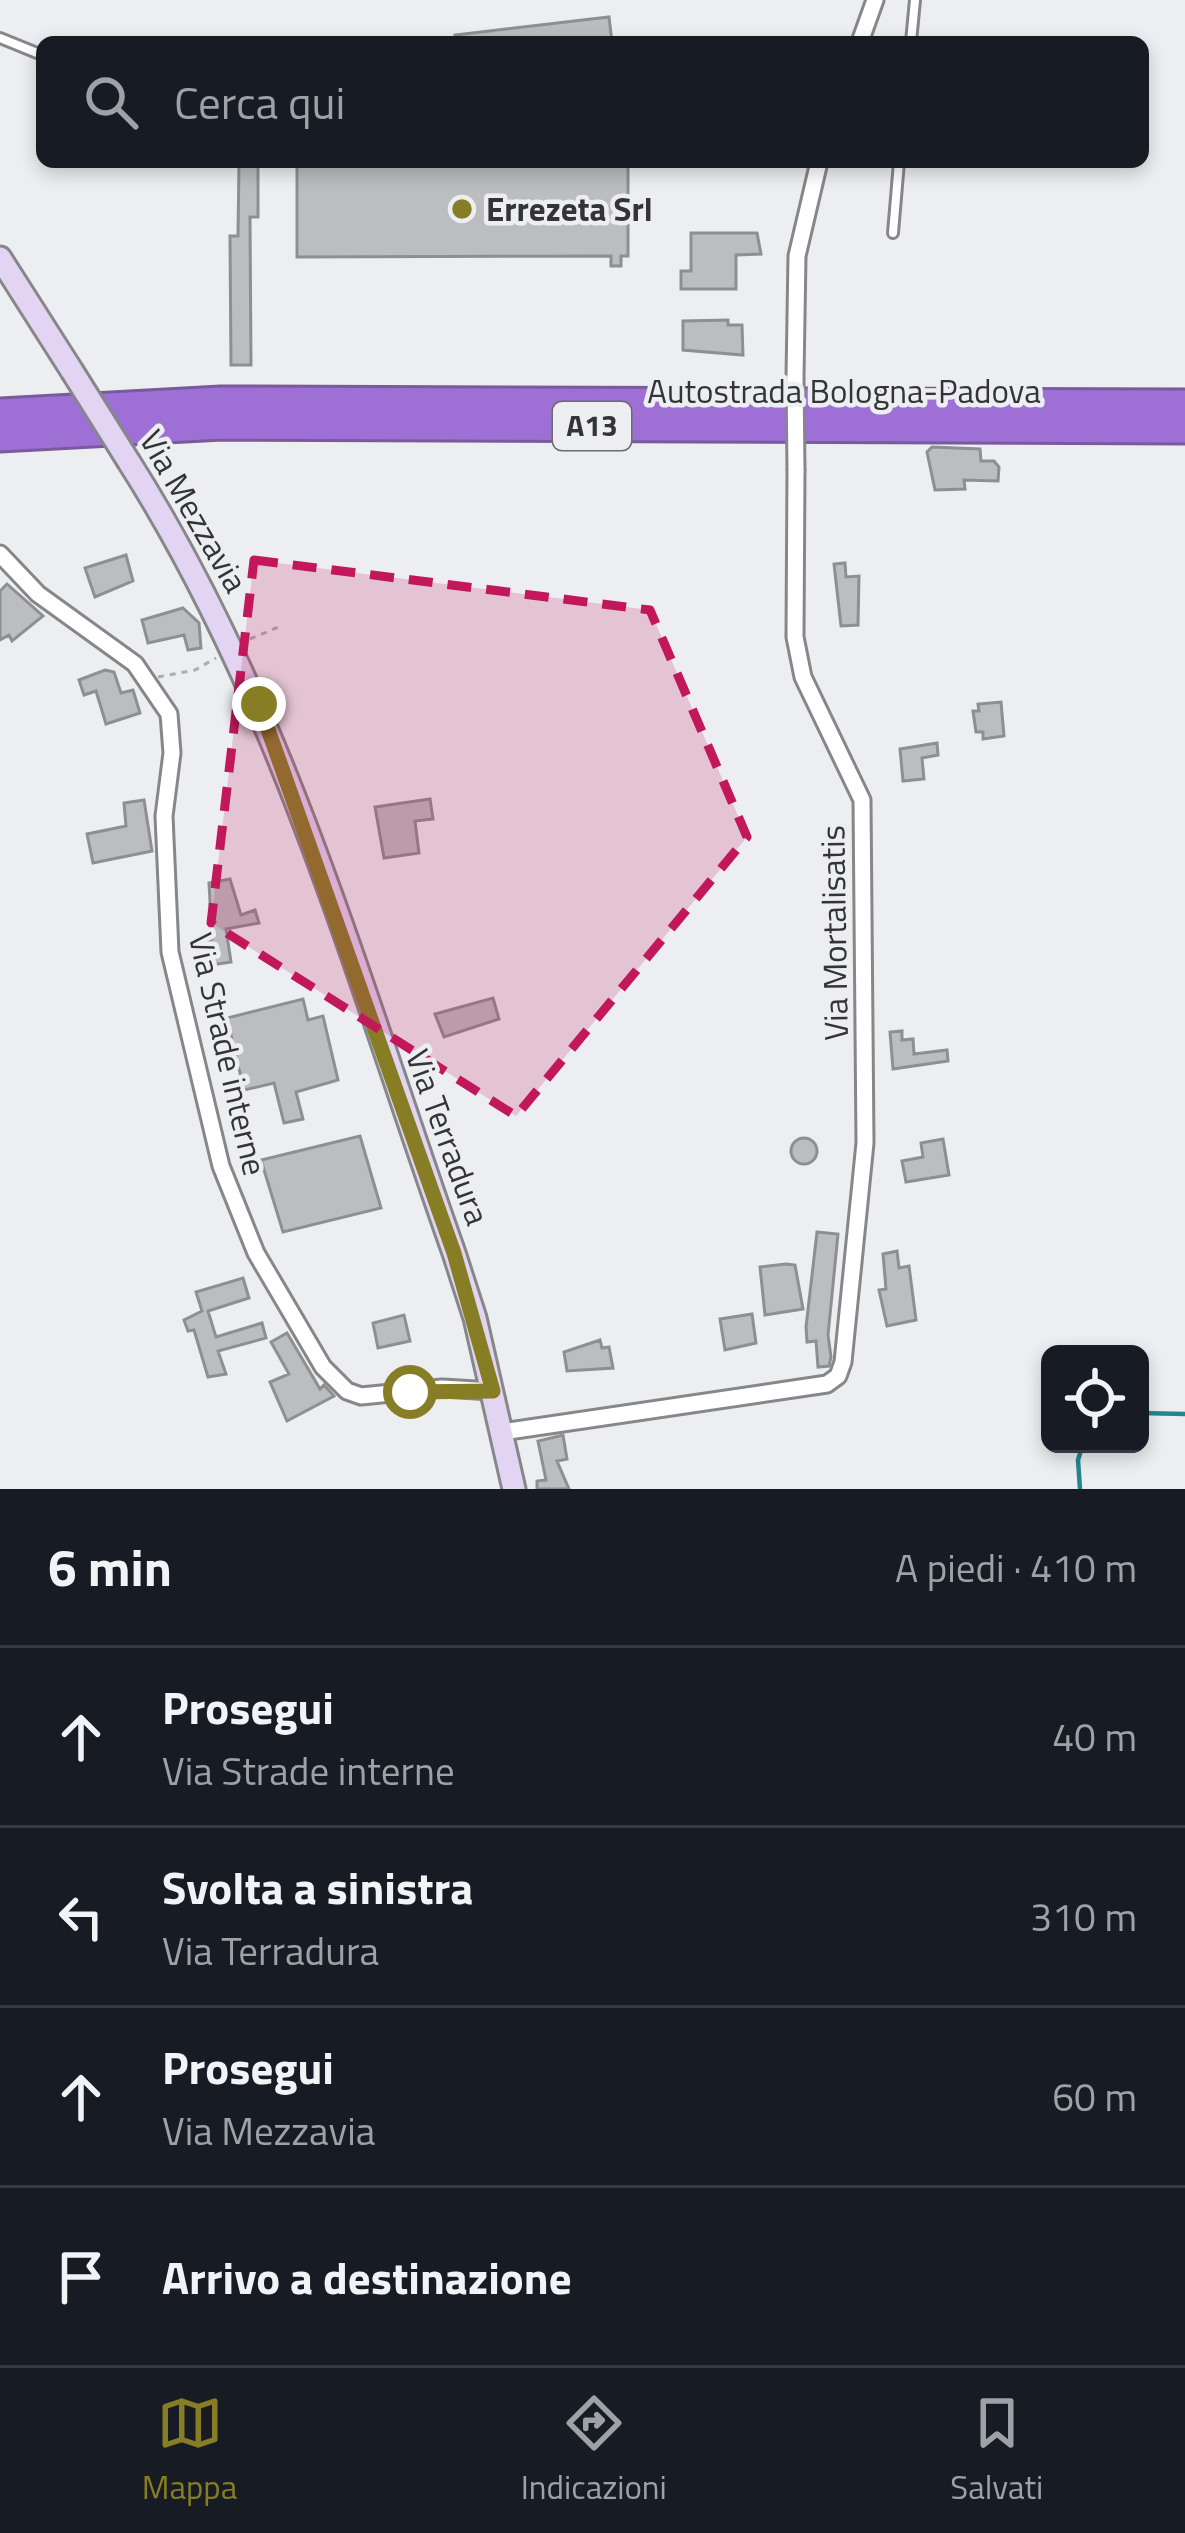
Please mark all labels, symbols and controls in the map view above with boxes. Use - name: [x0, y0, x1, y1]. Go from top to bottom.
- search box: [36, 36, 1149, 168]
- text: Cerca qui: [174, 68, 345, 136]
- icon: search: [78, 69, 144, 135]
- place label: Errezeta Srl: [486, 184, 653, 234]
- marker: Errezeta Srl: [449, 196, 475, 222]
- street label: Autostrada Bologna-Padova: [647, 366, 1041, 416]
- road number: A13: [553, 402, 631, 450]
- street label: Via Mezzavia: [127, 420, 261, 602]
- route end: [232, 677, 286, 731]
- street label: Via Mortalisatis: [807, 825, 861, 1041]
- street label: Via Strade interne: [176, 928, 280, 1180]
- street label: Via Terradura: [393, 1042, 503, 1232]
- map controls: [1041, 1345, 1149, 1453]
- button: locate: [1041, 1345, 1149, 1453]
- route start: [383, 1365, 437, 1419]
- text: 6 min: [48, 1528, 172, 1606]
- text: A piedi · 410 m: [895, 1538, 1137, 1597]
- text: Prosegui: [162, 1673, 334, 1741]
- icon: ahead: [48, 1704, 114, 1770]
- text: 40 m: [1052, 1707, 1137, 1766]
- text: Via Strade interne: [162, 1741, 455, 1800]
- text: Svolta a sinistra: [162, 1853, 473, 1921]
- icon: left: [48, 1884, 114, 1950]
- text: 310 m: [1030, 1887, 1137, 1946]
- text: Via Terradura: [162, 1921, 379, 1980]
- text: Prosegui: [162, 2033, 334, 2101]
- icon: ahead: [48, 2064, 114, 2130]
- text: 60 m: [1052, 2067, 1137, 2126]
- text: Via Mezzavia: [162, 2101, 375, 2160]
- text: Arrivo a destinazione: [162, 2243, 572, 2311]
- icon: arrive: [48, 2244, 114, 2310]
- tab: Mappa: [142, 2390, 237, 2512]
- tab: Indicazioni: [521, 2390, 667, 2512]
- tab: Salvati: [950, 2390, 1043, 2512]

